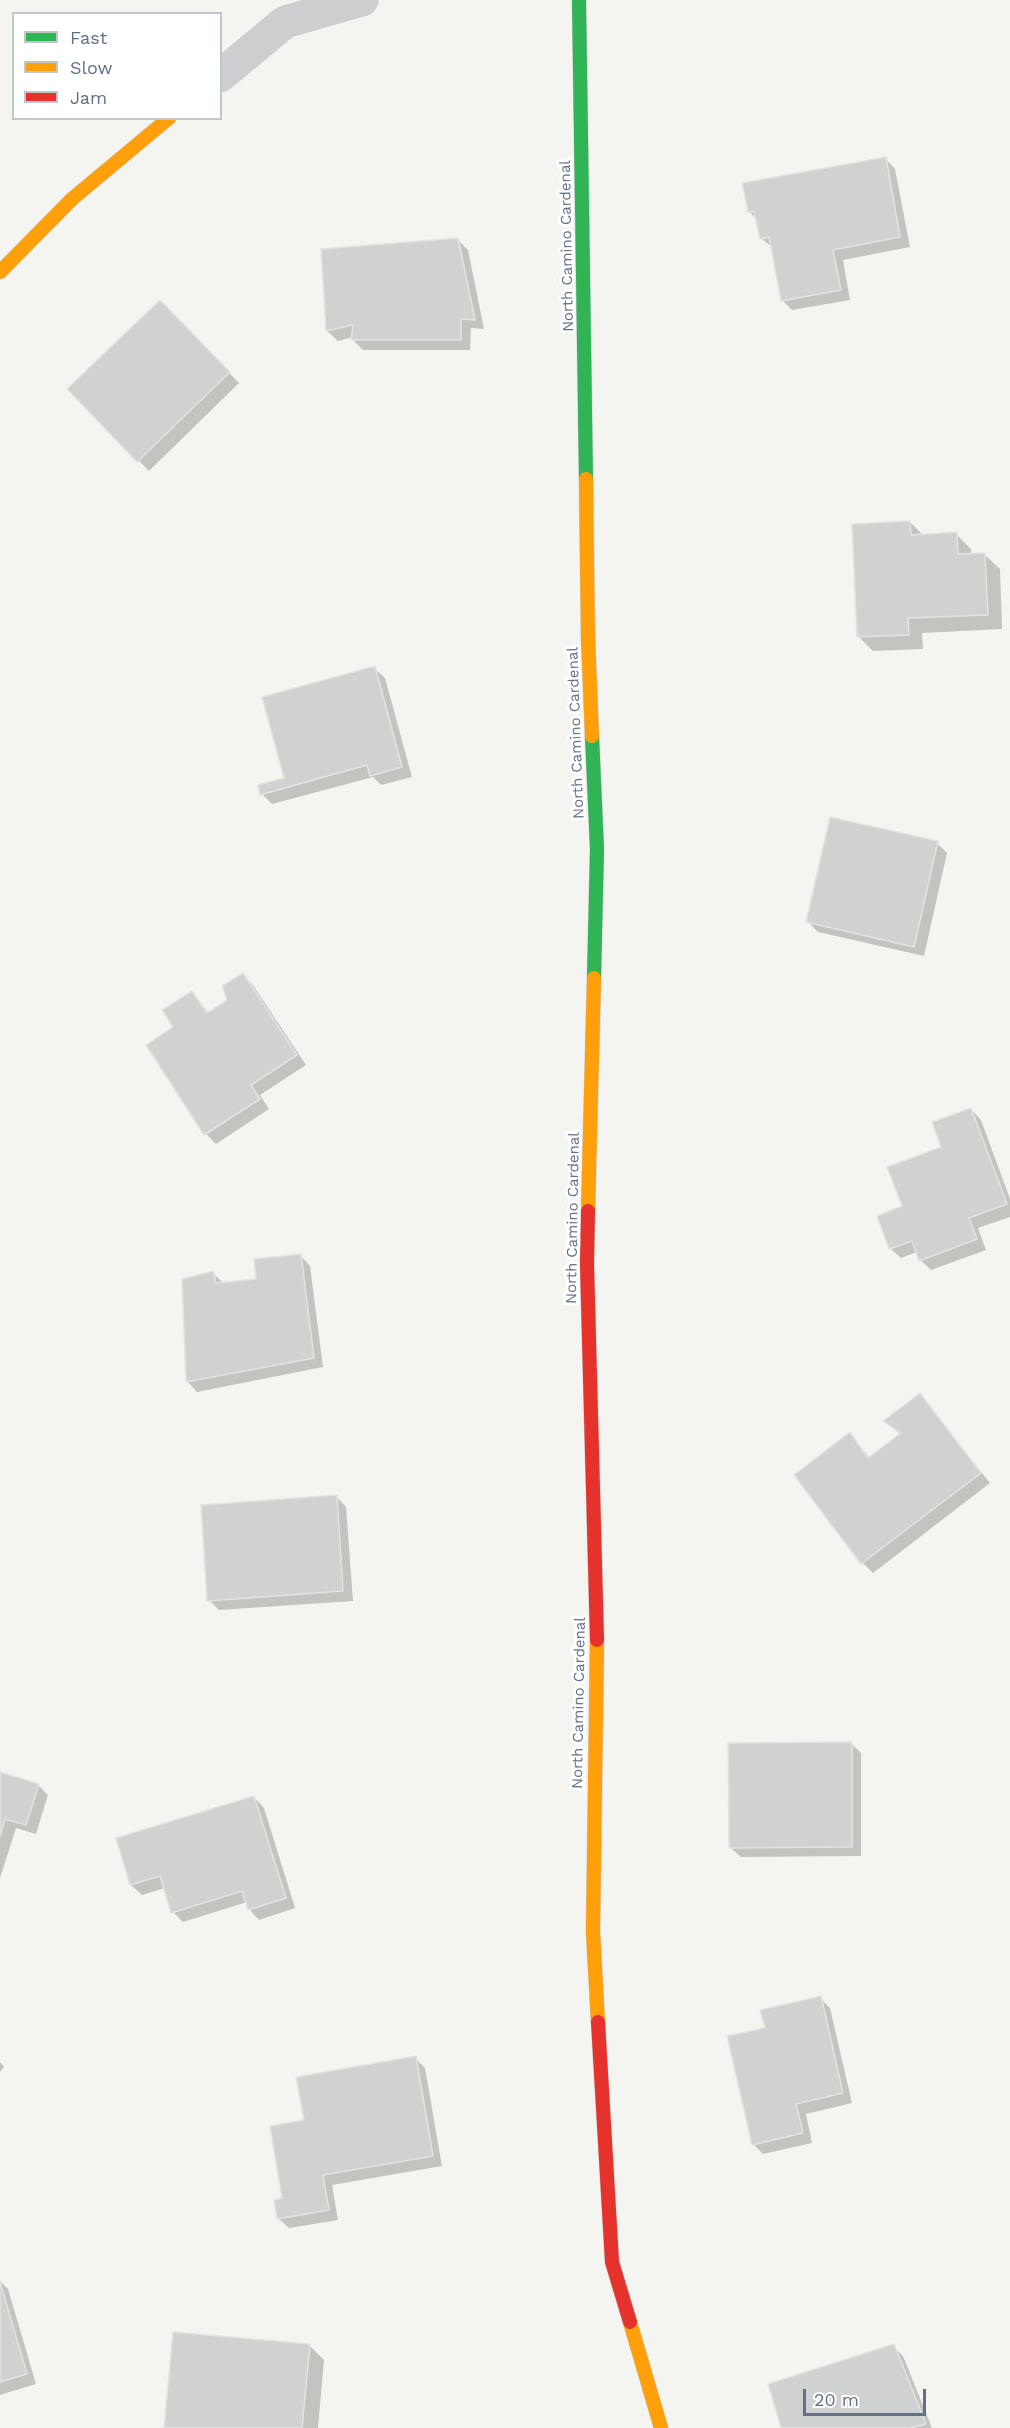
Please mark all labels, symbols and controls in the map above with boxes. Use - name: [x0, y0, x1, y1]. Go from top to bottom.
- legend: [12, 12, 222, 120]
- text: Fast: [70, 27, 107, 48]
- text: Slow: [70, 57, 113, 78]
- text: Jam: [70, 87, 107, 108]
- street label: North Camino Cardenal: [557, 160, 577, 332]
- street label: North Camino Cardenal: [564, 647, 588, 819]
- street label: North Camino Cardenal: [563, 1132, 583, 1304]
- street label: North Camino Cardenal: [569, 1617, 589, 1789]
- scale bar: [806, 2377, 929, 2415]
- text: 20 m: [814, 2389, 859, 2410]

